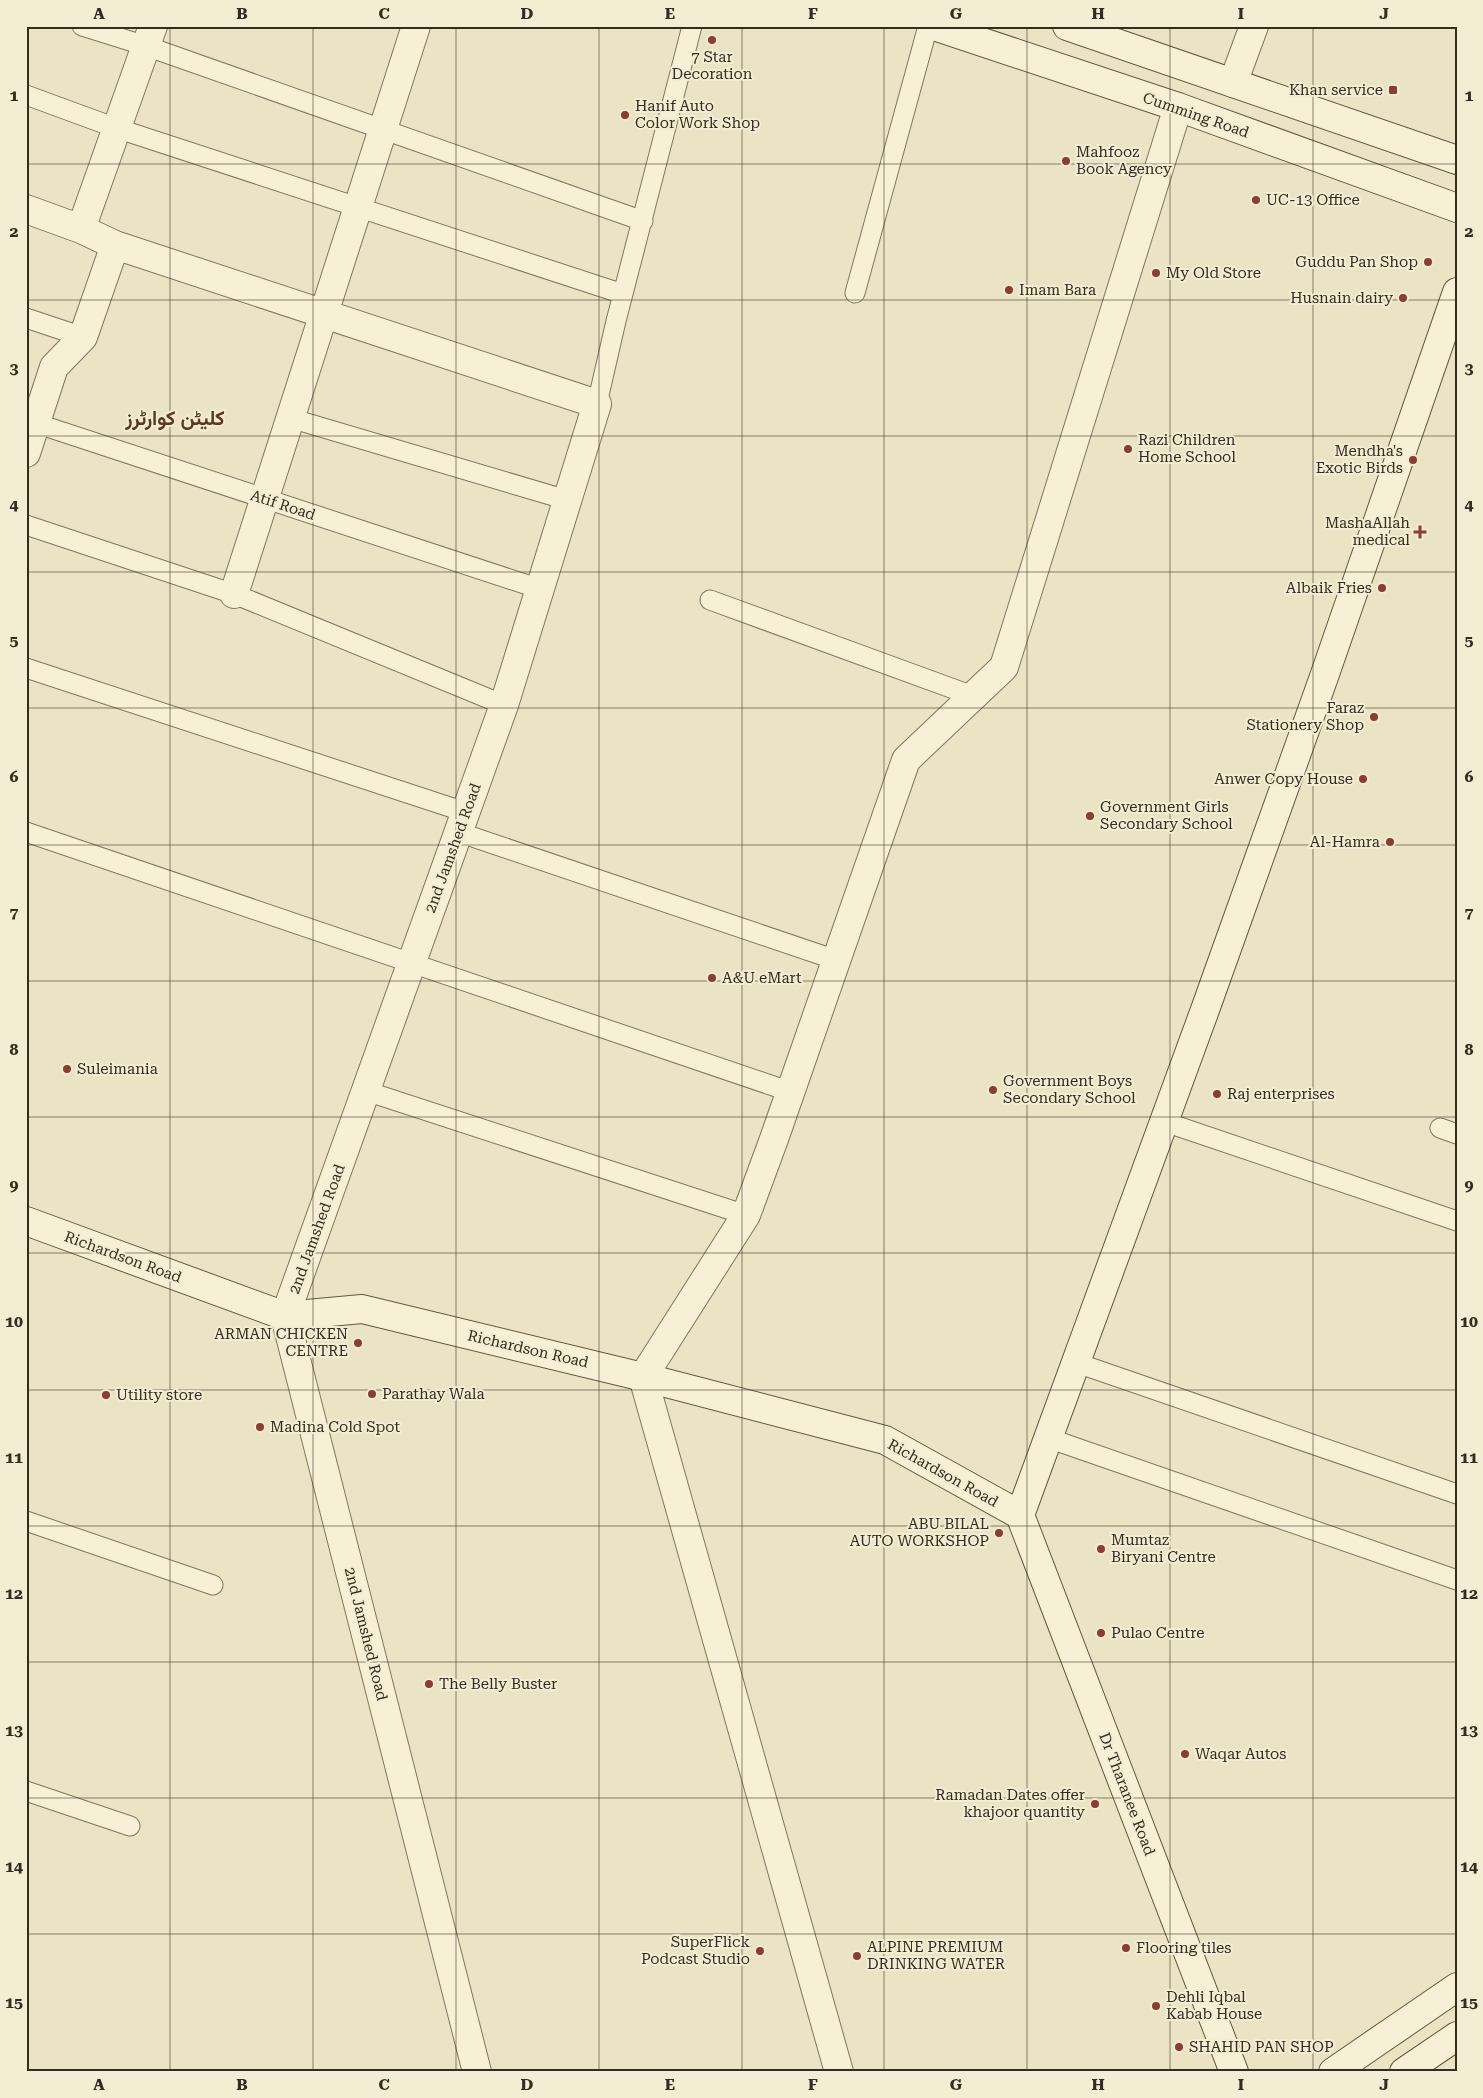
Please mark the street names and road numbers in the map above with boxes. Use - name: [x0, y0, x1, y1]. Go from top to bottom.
- street label: Cumming Road: [1141, 88, 1252, 142]
- street label: Atif Road: [248, 486, 318, 524]
- street label: 2nd Jamshed Road: [421, 780, 485, 915]
- street label: 2nd Jamshed Road: [285, 1161, 349, 1296]
- street label: Richardson Road: [62, 1227, 185, 1287]
- street label: Richardson Road: [466, 1326, 591, 1372]
- street label: Richardson Road: [885, 1435, 1002, 1511]
- street label: 2nd Jamshed Road: [341, 1565, 391, 1703]
- street label: Dr Tharanee Road: [1095, 1730, 1159, 1858]

